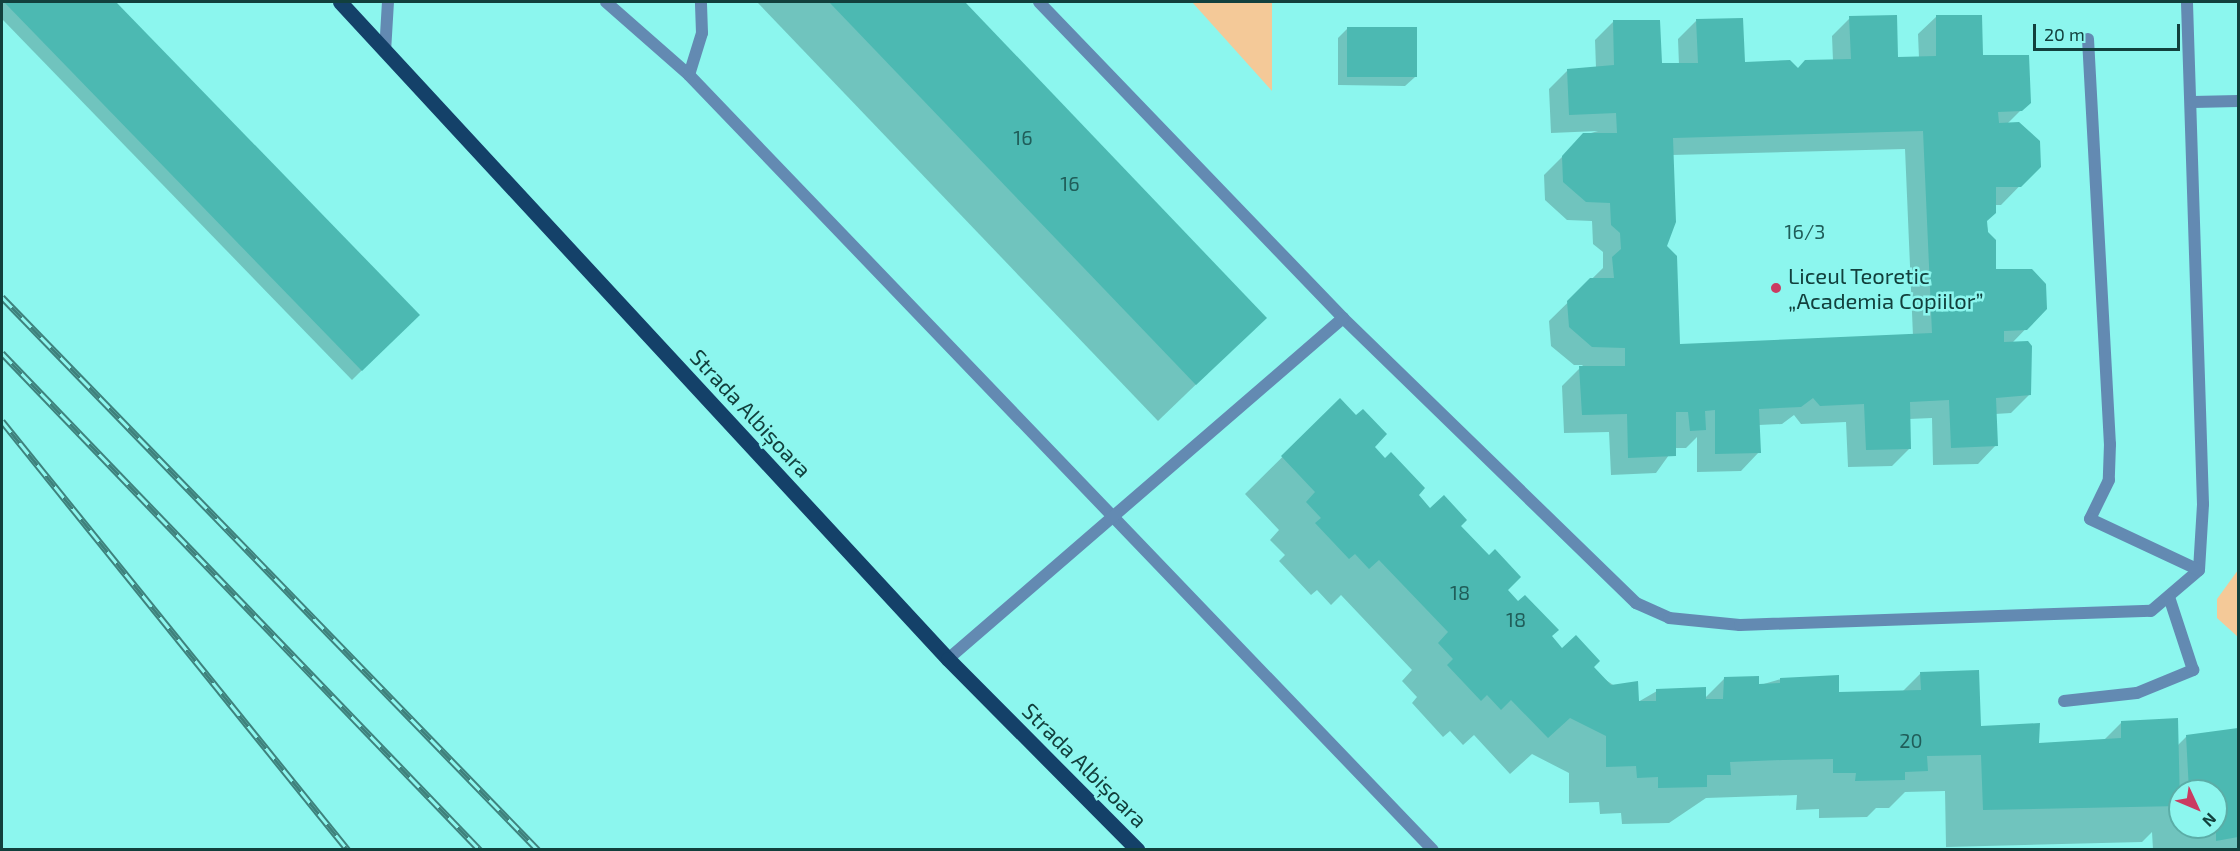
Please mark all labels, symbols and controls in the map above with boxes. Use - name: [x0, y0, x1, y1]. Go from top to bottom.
- scale bar: [2036, 12, 2183, 50]
- text: 20 m: [2044, 23, 2085, 45]
- house number: 16: [1013, 125, 1033, 149]
- house number: 16: [1060, 171, 1080, 195]
- house number: 16/3: [1785, 219, 1825, 243]
- place label: Liceul Teoretic „Academia Copiilor”: [1788, 262, 1984, 314]
- marker: Liceul Teoretic „Academia Copiilor”: [1769, 281, 1783, 295]
- street label: Strada Albișoara: [685, 343, 817, 483]
- house number: 18: [1450, 580, 1470, 604]
- house number: 18: [1506, 607, 1526, 631]
- street label: Strada Albișoara: [1017, 697, 1153, 833]
- house number: 20: [1899, 728, 1923, 752]
- north arrow: [2168, 779, 2228, 839]
- text: N: [2199, 810, 2221, 831]

